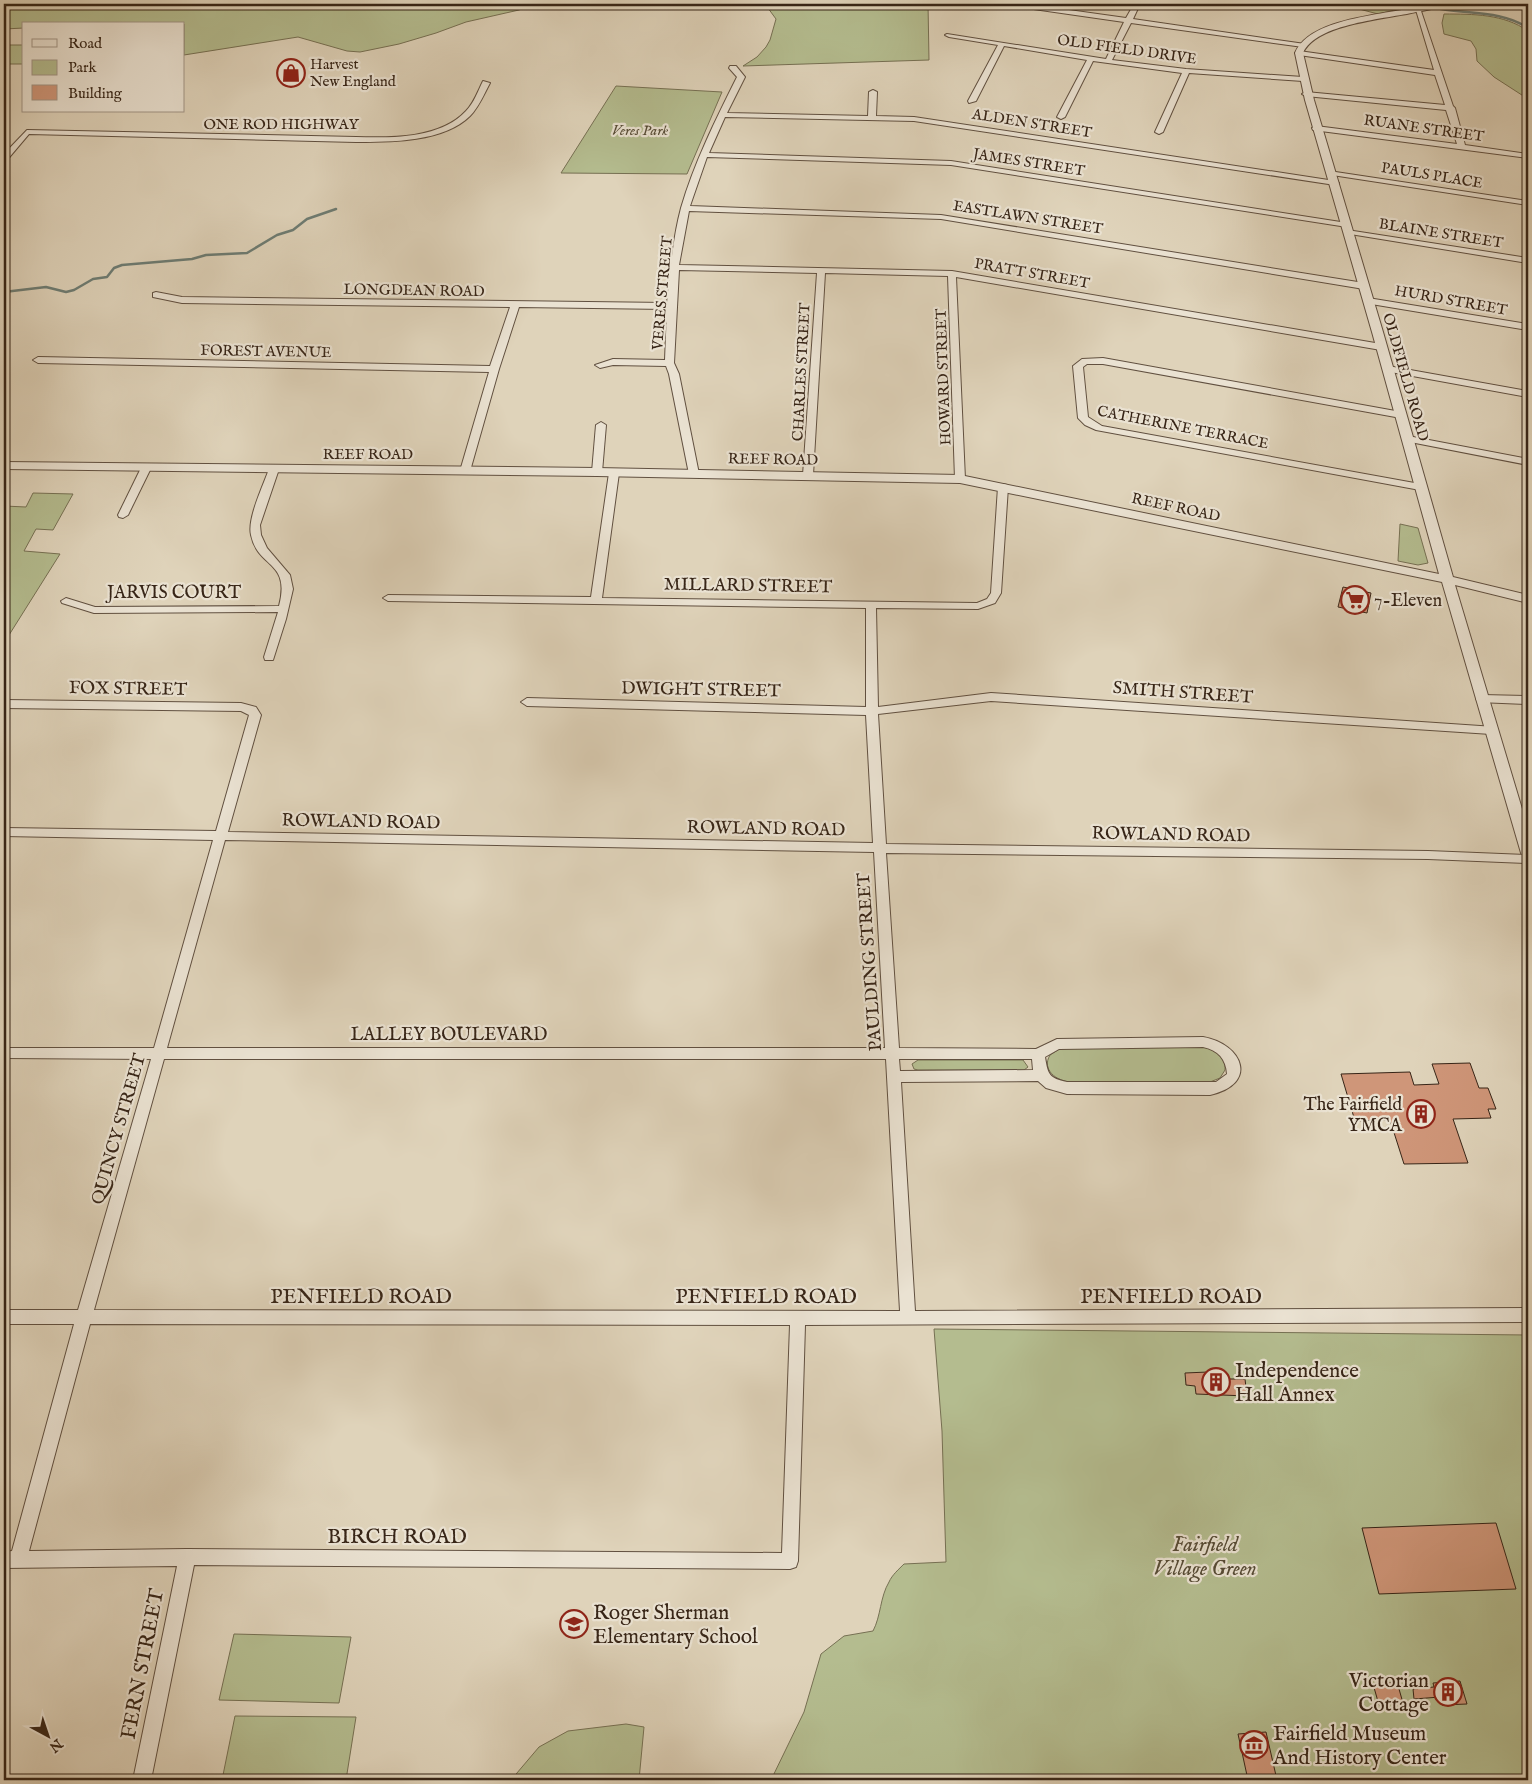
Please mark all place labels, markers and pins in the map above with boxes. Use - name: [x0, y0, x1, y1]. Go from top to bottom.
- place label: Harvest New England: [310, 55, 397, 91]
- shop icon: Harvest New England: [276, 58, 306, 88]
- supermarket icon: 7-Eleven: [1340, 585, 1370, 615]
- place label: 7-Eleven: [1374, 590, 1443, 613]
- place label: The Fairfield YMCA: [1304, 1094, 1403, 1138]
- building icon: The Fairfield YMCA: [1406, 1099, 1436, 1129]
- place label: Independence Hall Annex: [1235, 1358, 1359, 1409]
- building icon: Independence Hall Annex: [1201, 1367, 1231, 1397]
- place label: Roger Sherman Elementary School: [593, 1600, 758, 1651]
- school or university icon: Roger Sherman Elementary School: [559, 1609, 589, 1639]
- place label: Victorian Cottage: [1348, 1668, 1429, 1719]
- building icon: Victorian Cottage: [1433, 1677, 1463, 1707]
- place label: Fairfield Museum And History Center: [1272, 1721, 1447, 1772]
- museum icon: Fairfield Museum And History Center: [1239, 1730, 1269, 1760]

